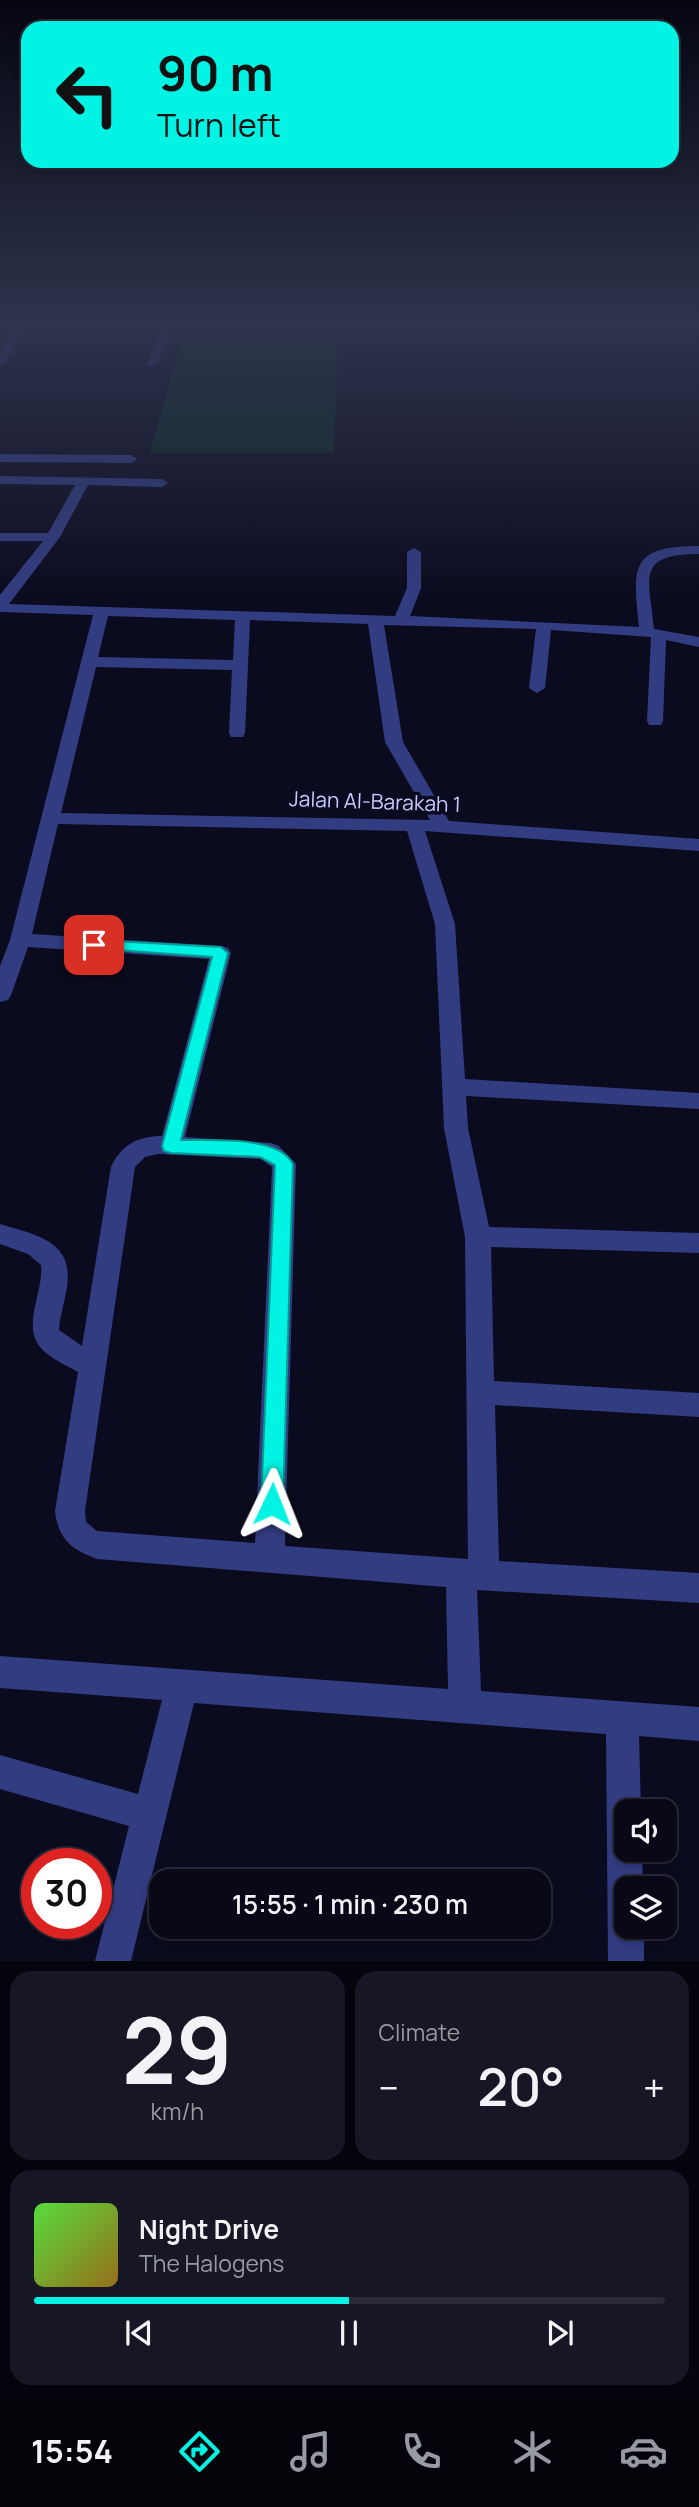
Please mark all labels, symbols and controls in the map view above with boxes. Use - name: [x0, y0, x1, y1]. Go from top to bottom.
- text: 90 m: [157, 39, 274, 106]
- icon: left: [42, 49, 133, 140]
- text: Turn left: [157, 103, 281, 147]
- street label: Jalan Al-Barakah 1: [289, 784, 461, 818]
- pin: [64, 915, 124, 975]
- icon: arrive: [75, 926, 113, 964]
- position arrow: [235, 1467, 309, 1541]
- map controls: [614, 1799, 677, 1939]
- button: sound: [614, 1799, 677, 1862]
- speed limit sign: 30: [21, 1848, 112, 1939]
- button: layers: [614, 1876, 677, 1939]
- text: 15:55 · 1 min · 230 m: [232, 1886, 468, 1922]
- text: 29: [122, 1987, 233, 2111]
- text: Climate: [379, 2016, 460, 2048]
- text: 20°: [477, 2051, 565, 2122]
- text: −: [379, 2061, 399, 2113]
- text: +: [643, 2061, 665, 2113]
- text: km/h: [151, 2095, 204, 2127]
- text: Night Drive: [139, 2211, 279, 2247]
- text: The Halogens: [139, 2247, 284, 2279]
- icon: previous: [120, 2314, 158, 2352]
- icon: pause: [330, 2314, 368, 2352]
- icon: next: [541, 2314, 579, 2352]
- icon: directions: [175, 2427, 224, 2476]
- icon: music: [286, 2427, 335, 2476]
- icon: phone: [397, 2427, 446, 2476]
- icon: climate: [508, 2427, 557, 2476]
- icon: car: [619, 2427, 668, 2476]
- text: 15:54: [31, 2429, 113, 2473]

